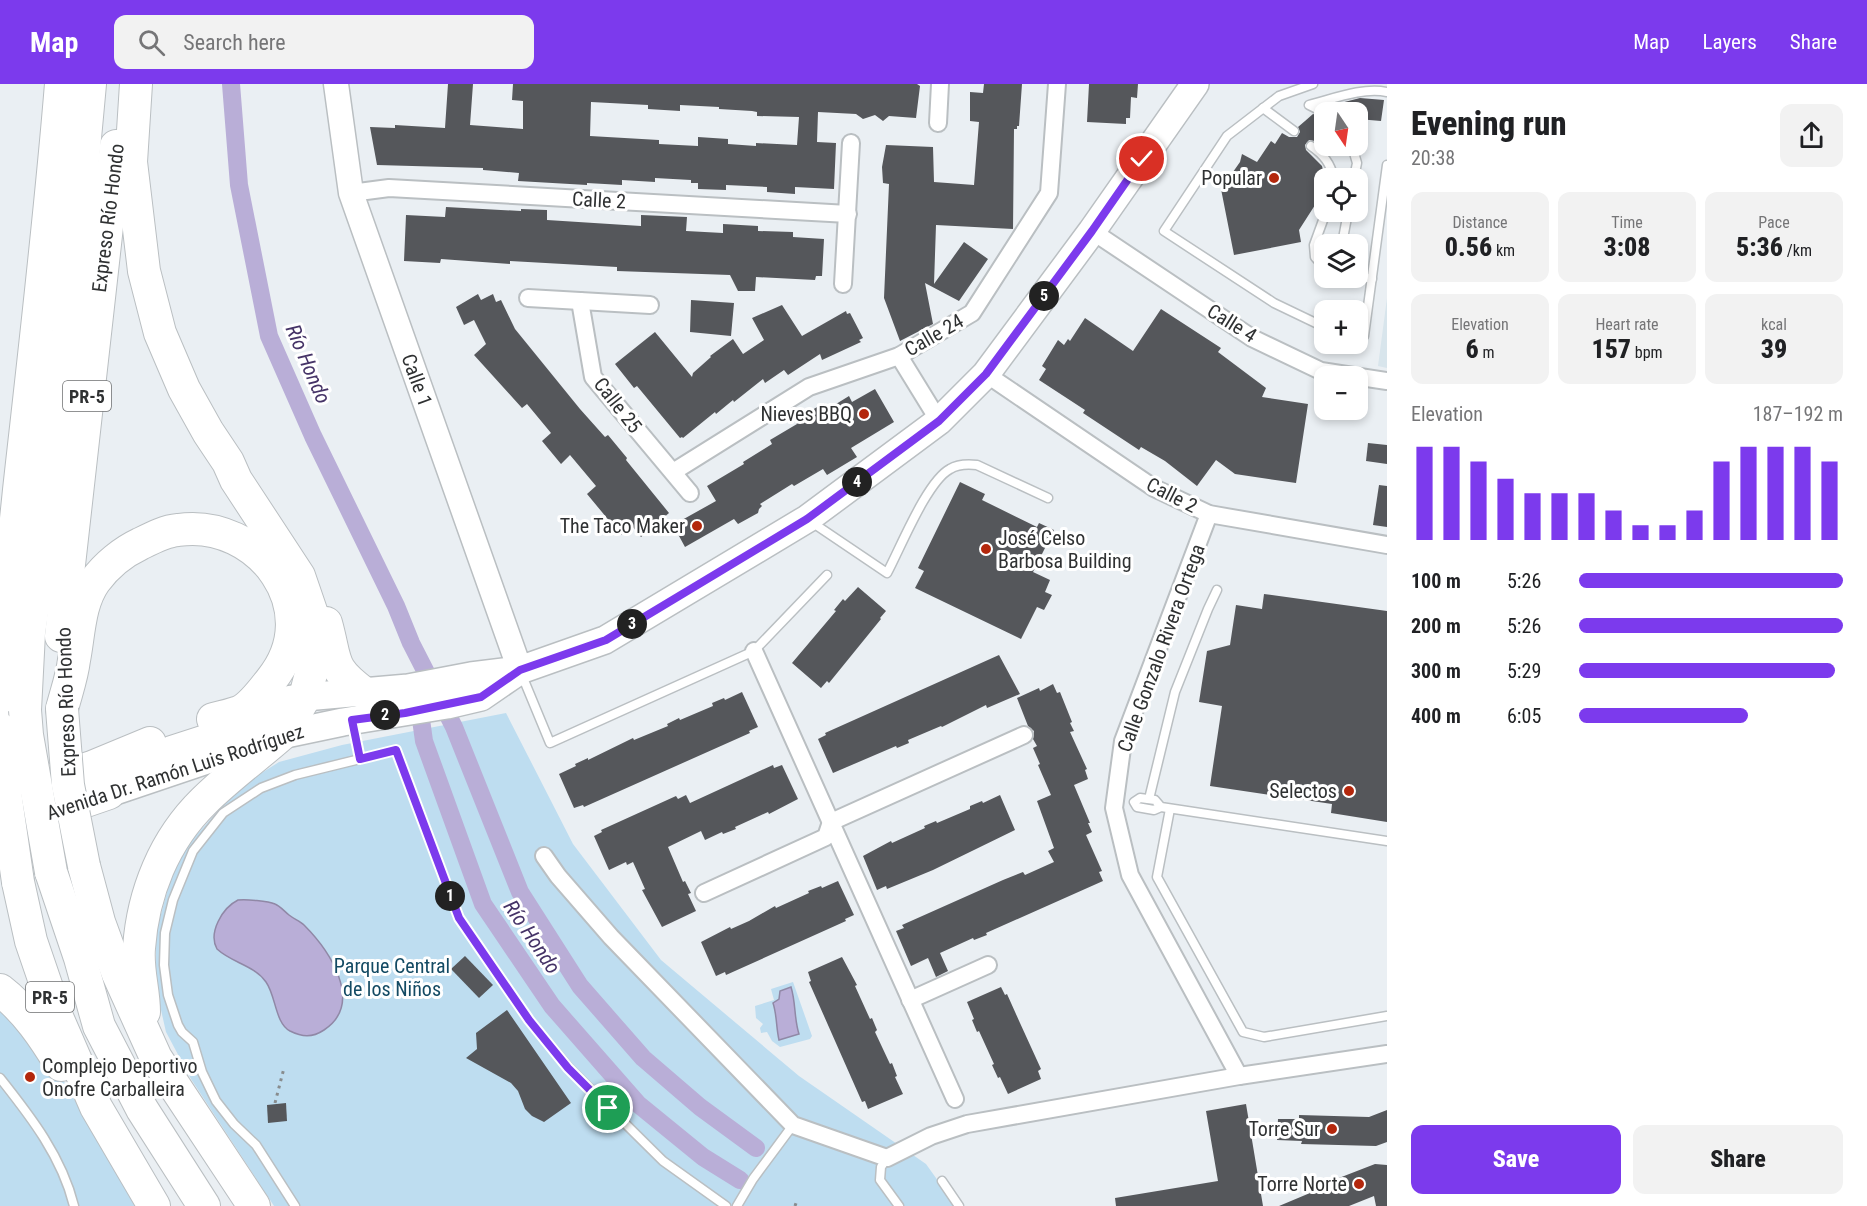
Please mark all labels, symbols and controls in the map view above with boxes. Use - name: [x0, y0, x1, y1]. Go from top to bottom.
- search box: [114, 15, 534, 69]
- text: Map: [30, 26, 78, 59]
- icon: search: [135, 26, 168, 59]
- text: Search here: [183, 30, 286, 55]
- text: Map: [1633, 30, 1670, 54]
- text: Layers: [1703, 30, 1757, 54]
- text: Share: [1790, 30, 1837, 54]
- north arrow: [1314, 102, 1368, 156]
- map controls: [1314, 102, 1368, 420]
- text: Evening run: [1411, 104, 1567, 143]
- button: share: [1780, 104, 1843, 167]
- pin: [1116, 133, 1167, 184]
- street label: Expreso Río Hondo: [87, 142, 129, 294]
- icon: check: [1125, 142, 1158, 175]
- text: 20:38: [1411, 146, 1455, 170]
- place label: Popular: [1201, 166, 1262, 190]
- button: locate: [1314, 168, 1368, 222]
- marker: Popular: [1267, 171, 1281, 185]
- street label: Calle 2: [571, 187, 627, 213]
- text: Distance: [1452, 213, 1508, 232]
- text: Time: [1611, 213, 1643, 232]
- text: Pace: [1758, 213, 1790, 232]
- text: 0.56: [1445, 232, 1492, 262]
- text: 3:08: [1604, 232, 1651, 262]
- text: 5:36: [1736, 232, 1783, 262]
- button: layers: [1314, 234, 1368, 288]
- text: km: [1492, 241, 1515, 260]
- text: /km: [1783, 241, 1812, 260]
- pin: 5: [1029, 281, 1059, 311]
- text: 5: [1040, 286, 1048, 305]
- street label: Calle 4: [1203, 299, 1261, 348]
- button: +: [1314, 300, 1368, 354]
- street label: Calle 24: [900, 309, 968, 361]
- text: Elevation: [1451, 315, 1509, 334]
- text: Heart rate: [1595, 315, 1659, 334]
- text: kcal: [1761, 315, 1787, 334]
- water label: Río Hondo: [281, 321, 335, 407]
- text: 6: [1466, 334, 1479, 364]
- text: 157: [1591, 334, 1631, 364]
- text: 39: [1761, 334, 1787, 364]
- text: m: [1479, 343, 1494, 362]
- text: bpm: [1631, 343, 1663, 362]
- street label: Calle 1: [396, 351, 438, 409]
- button: −: [1314, 366, 1368, 420]
- street label: Calle 25: [589, 372, 647, 438]
- road number: PR-5: [63, 381, 111, 411]
- place label: Nieves BBQ: [760, 402, 852, 426]
- text: Elevation: [1411, 402, 1483, 426]
- text: 187–192 m: [1753, 402, 1843, 426]
- marker: Nieves BBQ: [857, 407, 871, 421]
- pin: 4: [842, 467, 872, 497]
- text: 4: [853, 472, 861, 491]
- street label: Calle 2: [1143, 472, 1202, 518]
- place label: The Taco Maker: [560, 514, 685, 538]
- marker: The Taco Maker: [690, 519, 704, 533]
- place label: José Celso Barbosa Building: [998, 526, 1132, 573]
- street label: Calle Gonzalo Rivera Ortega: [1112, 541, 1210, 755]
- marker: José Celso Barbosa Building: [979, 542, 993, 556]
- text: 100 m: [1411, 569, 1461, 593]
- text: 5:26: [1507, 569, 1541, 593]
- pin: 3: [617, 609, 647, 639]
- text: 3: [628, 614, 636, 633]
- text: 200 m: [1411, 614, 1461, 638]
- text: 5:26: [1507, 614, 1541, 638]
- street label: Expreso Río Hondo: [51, 627, 81, 777]
- text: 300 m: [1411, 659, 1461, 683]
- text: 5:29: [1507, 659, 1541, 683]
- pin: 2: [370, 700, 400, 730]
- text: 400 m: [1411, 704, 1461, 728]
- text: 6:05: [1507, 704, 1541, 728]
- text: 2: [381, 705, 389, 724]
- street label: Avenida Dr. Ramón Luis Rodríguez: [43, 719, 307, 825]
- place label: Selectos: [1269, 779, 1337, 803]
- marker: Selectos: [1342, 784, 1356, 798]
- pin: 1: [435, 881, 465, 911]
- text: 1: [446, 886, 454, 905]
- water label: Río Hondo: [499, 896, 565, 978]
- park label: Parque Central de los Niños: [334, 954, 450, 1001]
- road number: PR-5: [26, 982, 74, 1012]
- place label: Complejo Deportivo Onofre Carballeira: [42, 1054, 198, 1101]
- marker: Complejo Deportivo Onofre Carballeira: [23, 1070, 37, 1084]
- pin: [582, 1082, 633, 1133]
- icon: arrive: [591, 1091, 624, 1124]
- place label: Torre Sur: [1248, 1117, 1320, 1141]
- marker: Torre Sur: [1325, 1122, 1339, 1136]
- button: Save: [1411, 1125, 1621, 1194]
- button: Share: [1633, 1125, 1843, 1194]
- place label: Torre Norte: [1257, 1172, 1347, 1196]
- marker: Torre Norte: [1352, 1177, 1366, 1191]

